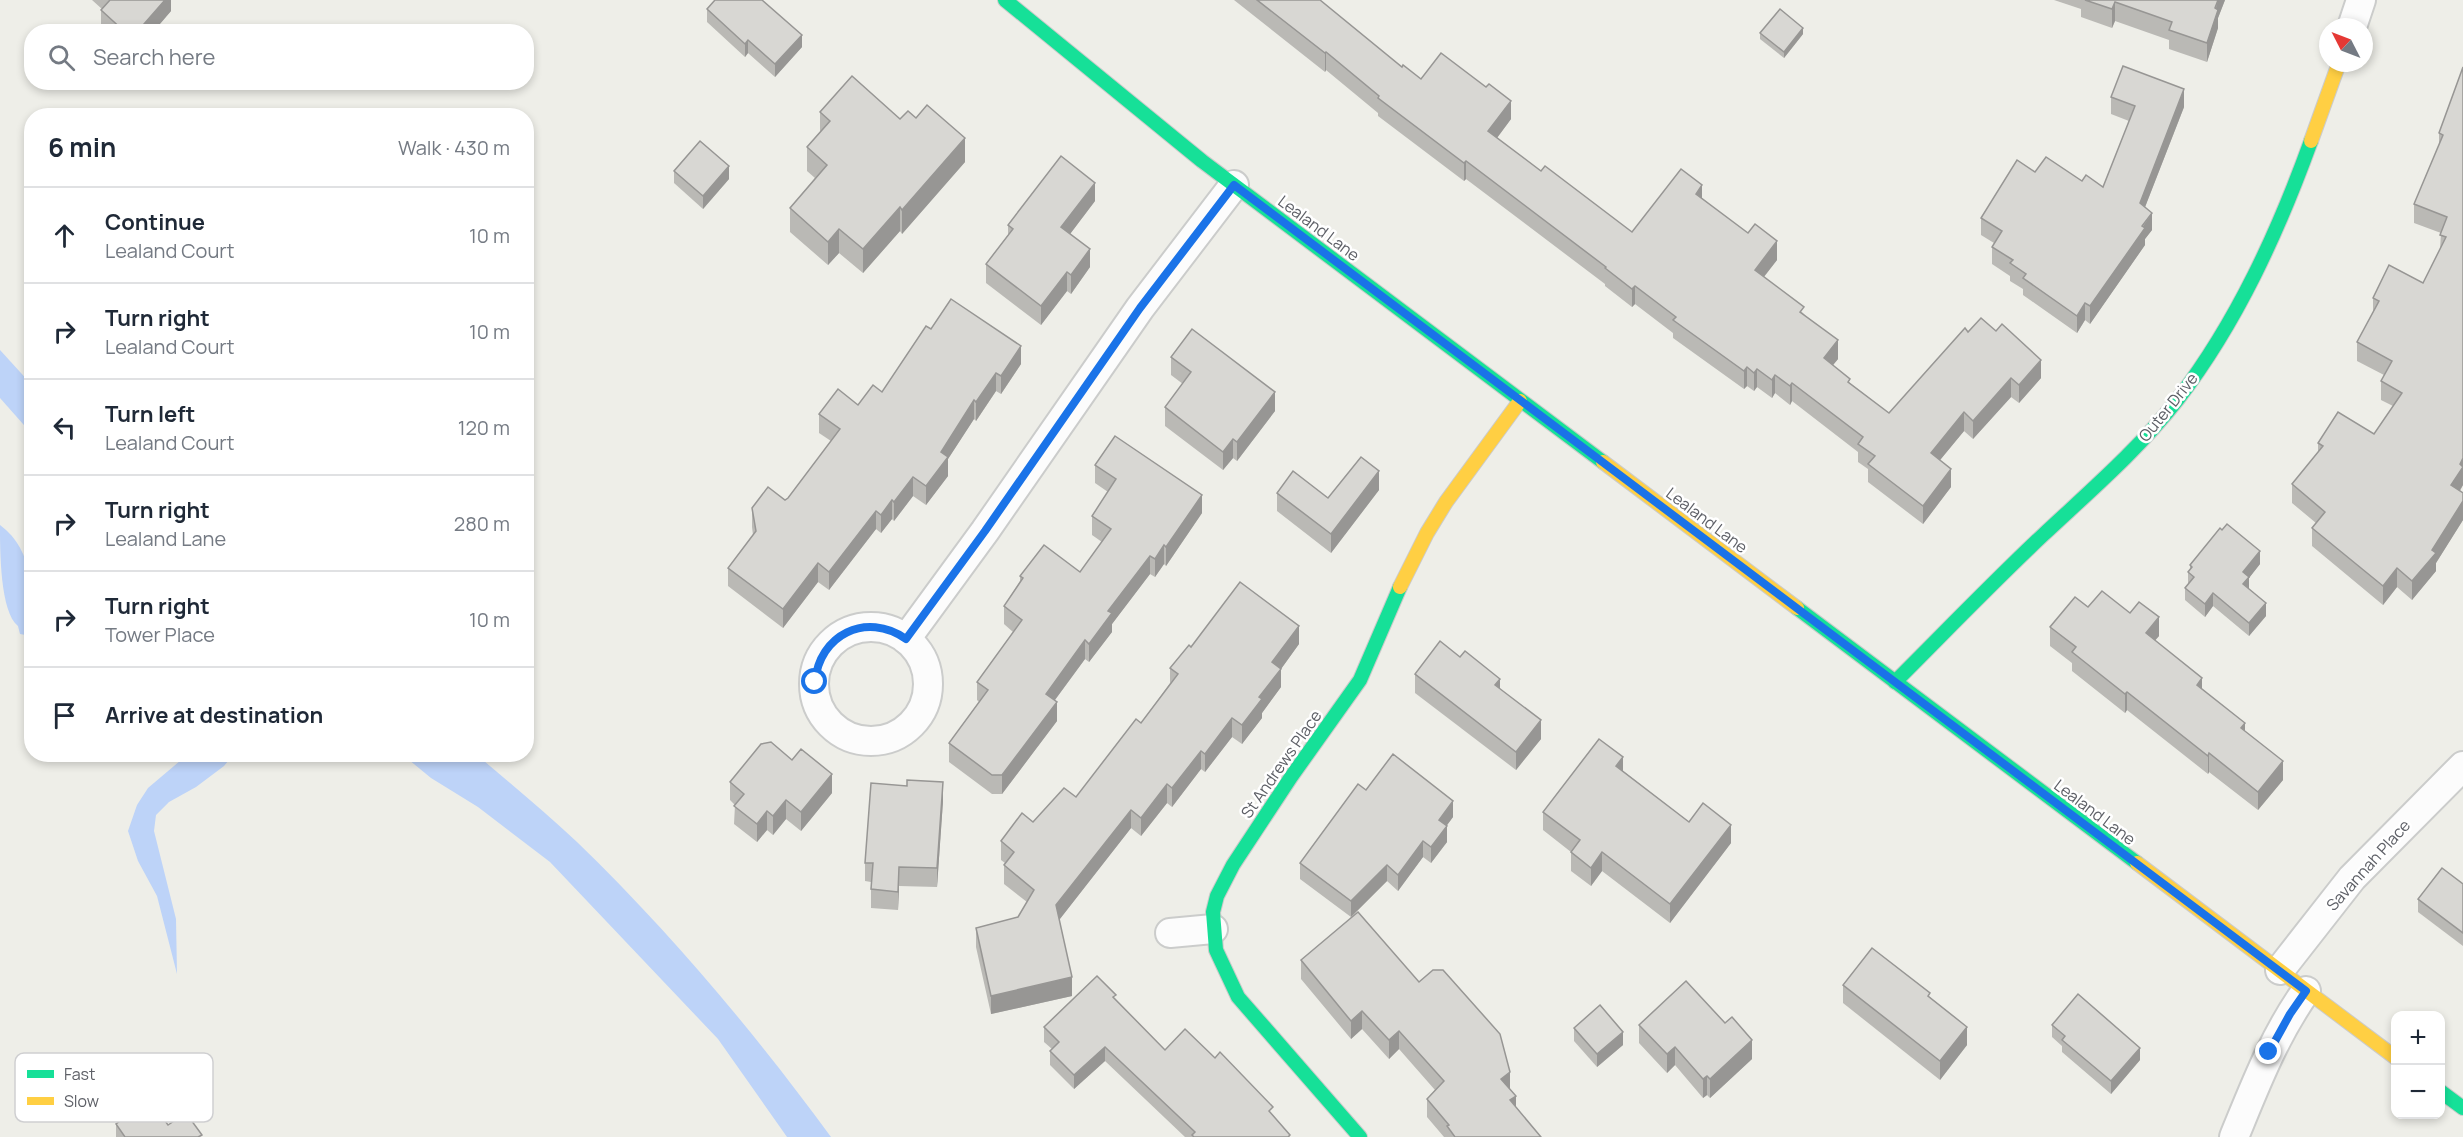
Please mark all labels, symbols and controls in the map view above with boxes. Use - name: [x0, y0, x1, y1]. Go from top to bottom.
- north arrow: [2319, 18, 2373, 72]
- search box: [24, 24, 534, 90]
- icon: search: [45, 41, 78, 74]
- text: Search here: [93, 42, 215, 72]
- text: 6 min: [48, 129, 116, 165]
- text: Walk · 430 m: [398, 134, 510, 161]
- street label: Lealand Lane: [1274, 190, 1364, 266]
- text: Continue: [105, 207, 205, 237]
- icon: ahead: [48, 219, 81, 252]
- text: 10 m: [469, 222, 510, 249]
- text: Lealand Court: [105, 237, 235, 264]
- text: Turn right: [105, 303, 210, 333]
- icon: right: [48, 315, 81, 348]
- text: 10 m: [469, 318, 510, 345]
- text: Lealand Court: [105, 333, 235, 360]
- street label: Outer Drive: [2133, 368, 2203, 446]
- text: Turn left: [105, 399, 195, 429]
- icon: left: [48, 411, 81, 444]
- text: 120 m: [458, 414, 510, 441]
- text: Lealand Court: [105, 429, 235, 456]
- street label: Lealand Lane: [1662, 482, 1752, 558]
- text: Turn right: [105, 495, 210, 525]
- icon: right: [48, 507, 81, 540]
- text: 280 m: [454, 510, 510, 537]
- text: Lealand Lane: [105, 525, 226, 552]
- text: Turn right: [105, 591, 210, 621]
- icon: right: [48, 603, 81, 636]
- text: 10 m: [469, 606, 510, 633]
- text: Tower Place: [105, 621, 215, 648]
- route start: [801, 668, 827, 694]
- icon: arrive: [48, 699, 81, 732]
- text: Arrive at destination: [105, 700, 323, 730]
- street label: St Andrews Place: [1236, 706, 1326, 822]
- street label: Lealand Lane: [2050, 774, 2140, 850]
- street label: Savannah Place: [2321, 815, 2415, 915]
- map controls: [2391, 1011, 2445, 1119]
- button: +: [2391, 1011, 2445, 1065]
- route end: [2255, 1038, 2281, 1064]
- legend: [15, 1053, 213, 1122]
- text: Fast: [64, 1063, 95, 1085]
- button: −: [2391, 1065, 2445, 1119]
- text: Slow: [64, 1090, 99, 1112]

